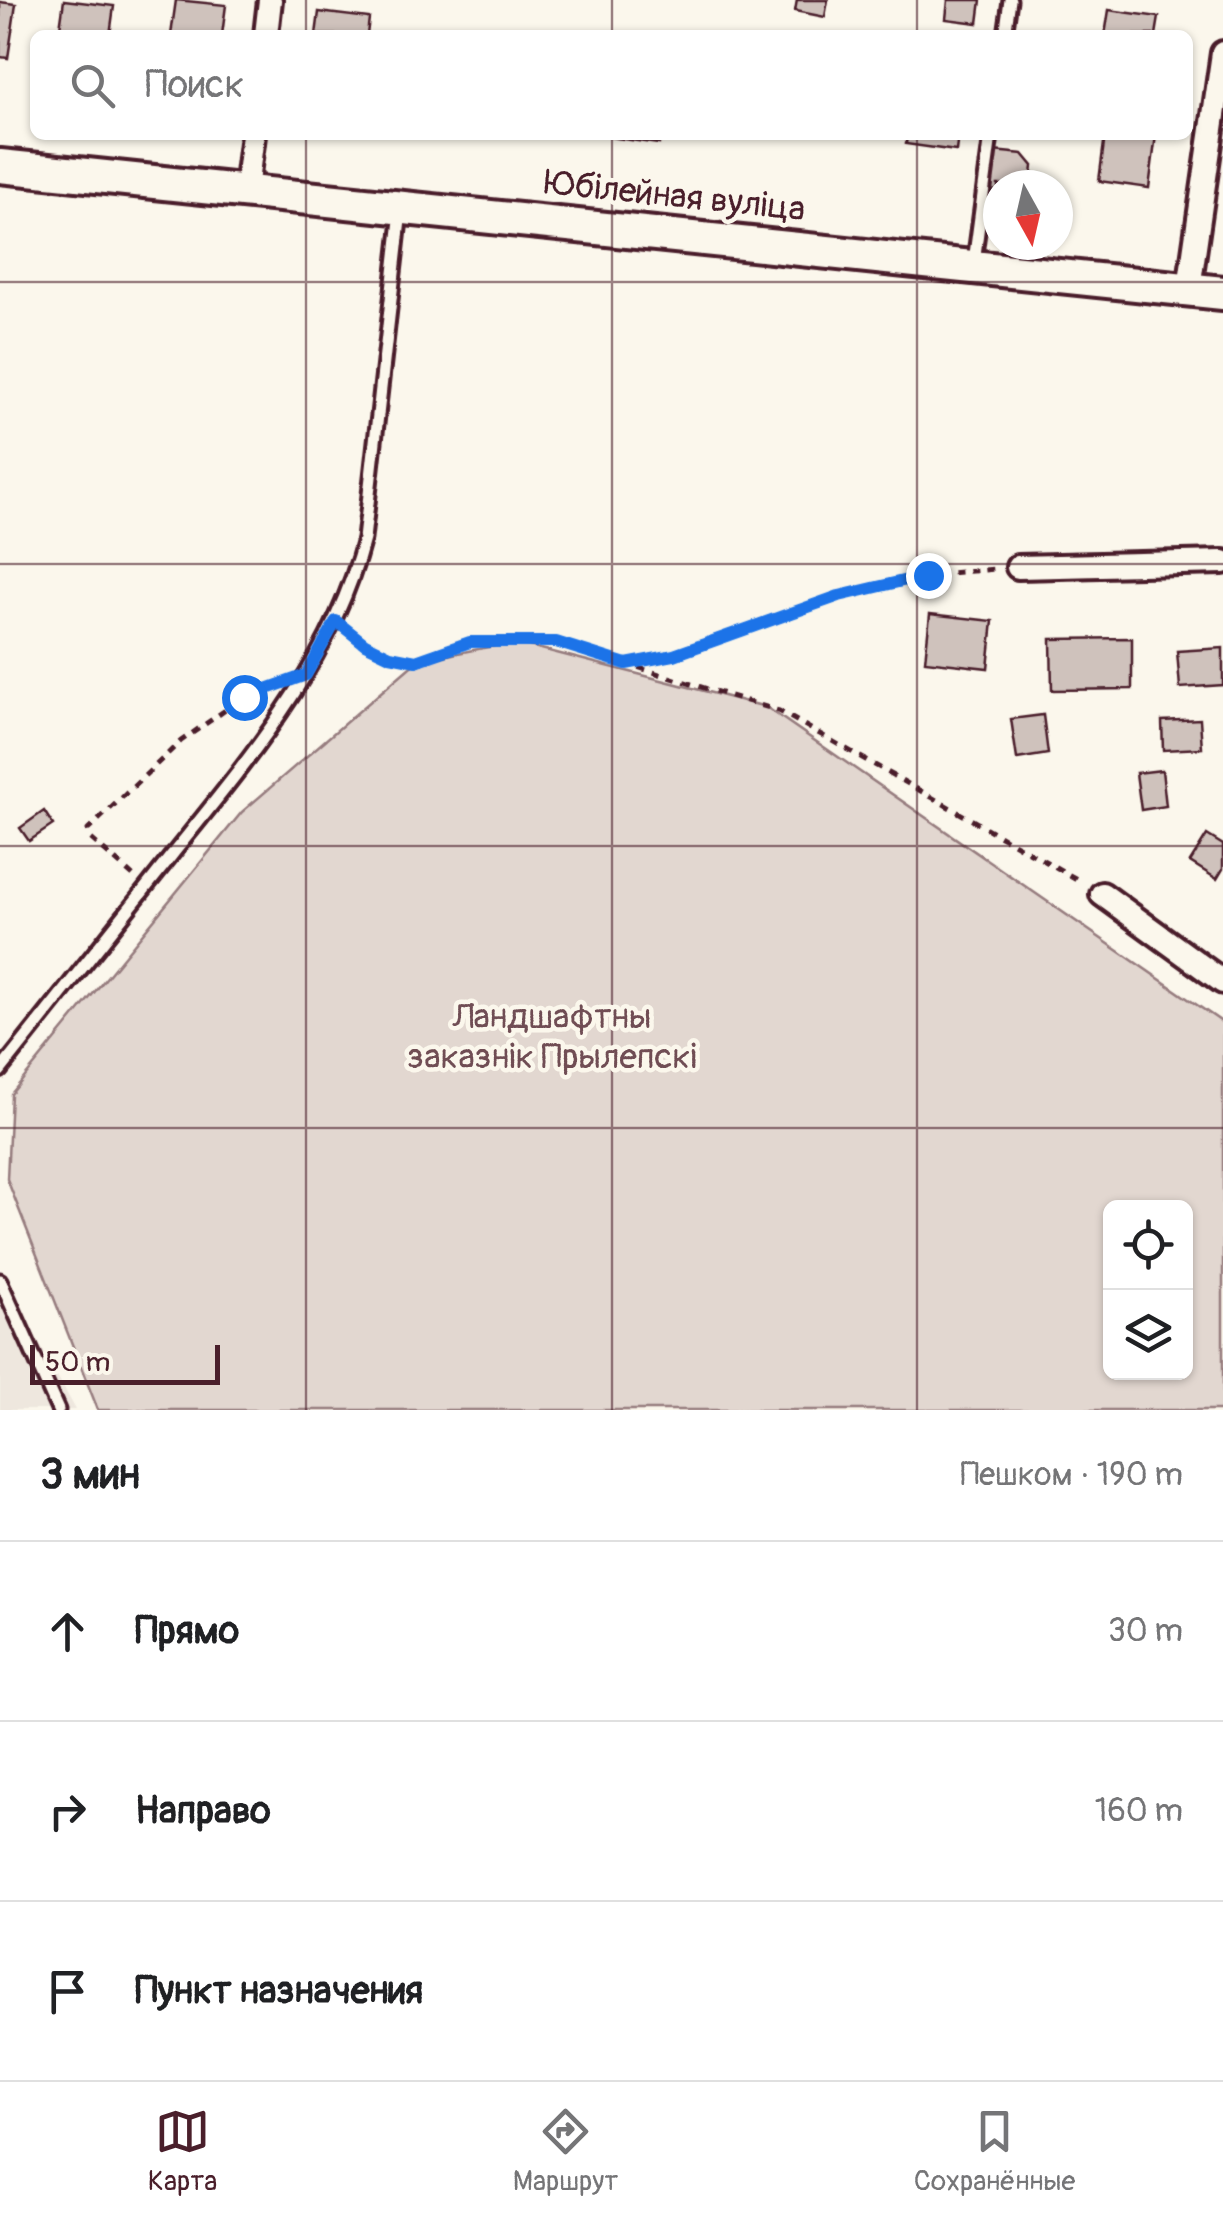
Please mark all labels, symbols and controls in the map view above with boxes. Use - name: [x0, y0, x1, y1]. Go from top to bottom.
- search box: [30, 30, 1193, 140]
- icon: search: [65, 58, 120, 113]
- text: Поиск: [145, 61, 244, 109]
- street label: Юбілейная вуліца: [542, 160, 807, 232]
- north arrow: [983, 170, 1073, 260]
- route end: [906, 553, 952, 599]
- route start: [222, 675, 268, 721]
- park label: Ландшафтны заказнік Прылепскі: [407, 995, 697, 1079]
- map controls: [1103, 1200, 1193, 1380]
- button: locate: [1103, 1200, 1193, 1290]
- button: layers: [1103, 1290, 1193, 1380]
- scale bar: [30, 1340, 220, 1384]
- text: 50 m: [45, 1345, 110, 1380]
- text: 3 мин: [40, 1449, 140, 1501]
- text: Пешком · 190 m: [960, 1455, 1183, 1495]
- icon: ahead: [40, 1604, 95, 1659]
- text: Прямо: [135, 1607, 239, 1655]
- text: 30 m: [1108, 1611, 1183, 1651]
- icon: right: [40, 1784, 95, 1839]
- text: Направо: [135, 1787, 271, 1835]
- text: 160 m: [1095, 1791, 1183, 1831]
- icon: arrive: [40, 1964, 95, 2019]
- text: Пункт назначения: [135, 1967, 423, 2015]
- tab: Карта: [148, 2104, 217, 2199]
- tab: Маршрут: [513, 2104, 618, 2199]
- tab: Сохранённые: [914, 2104, 1075, 2199]

